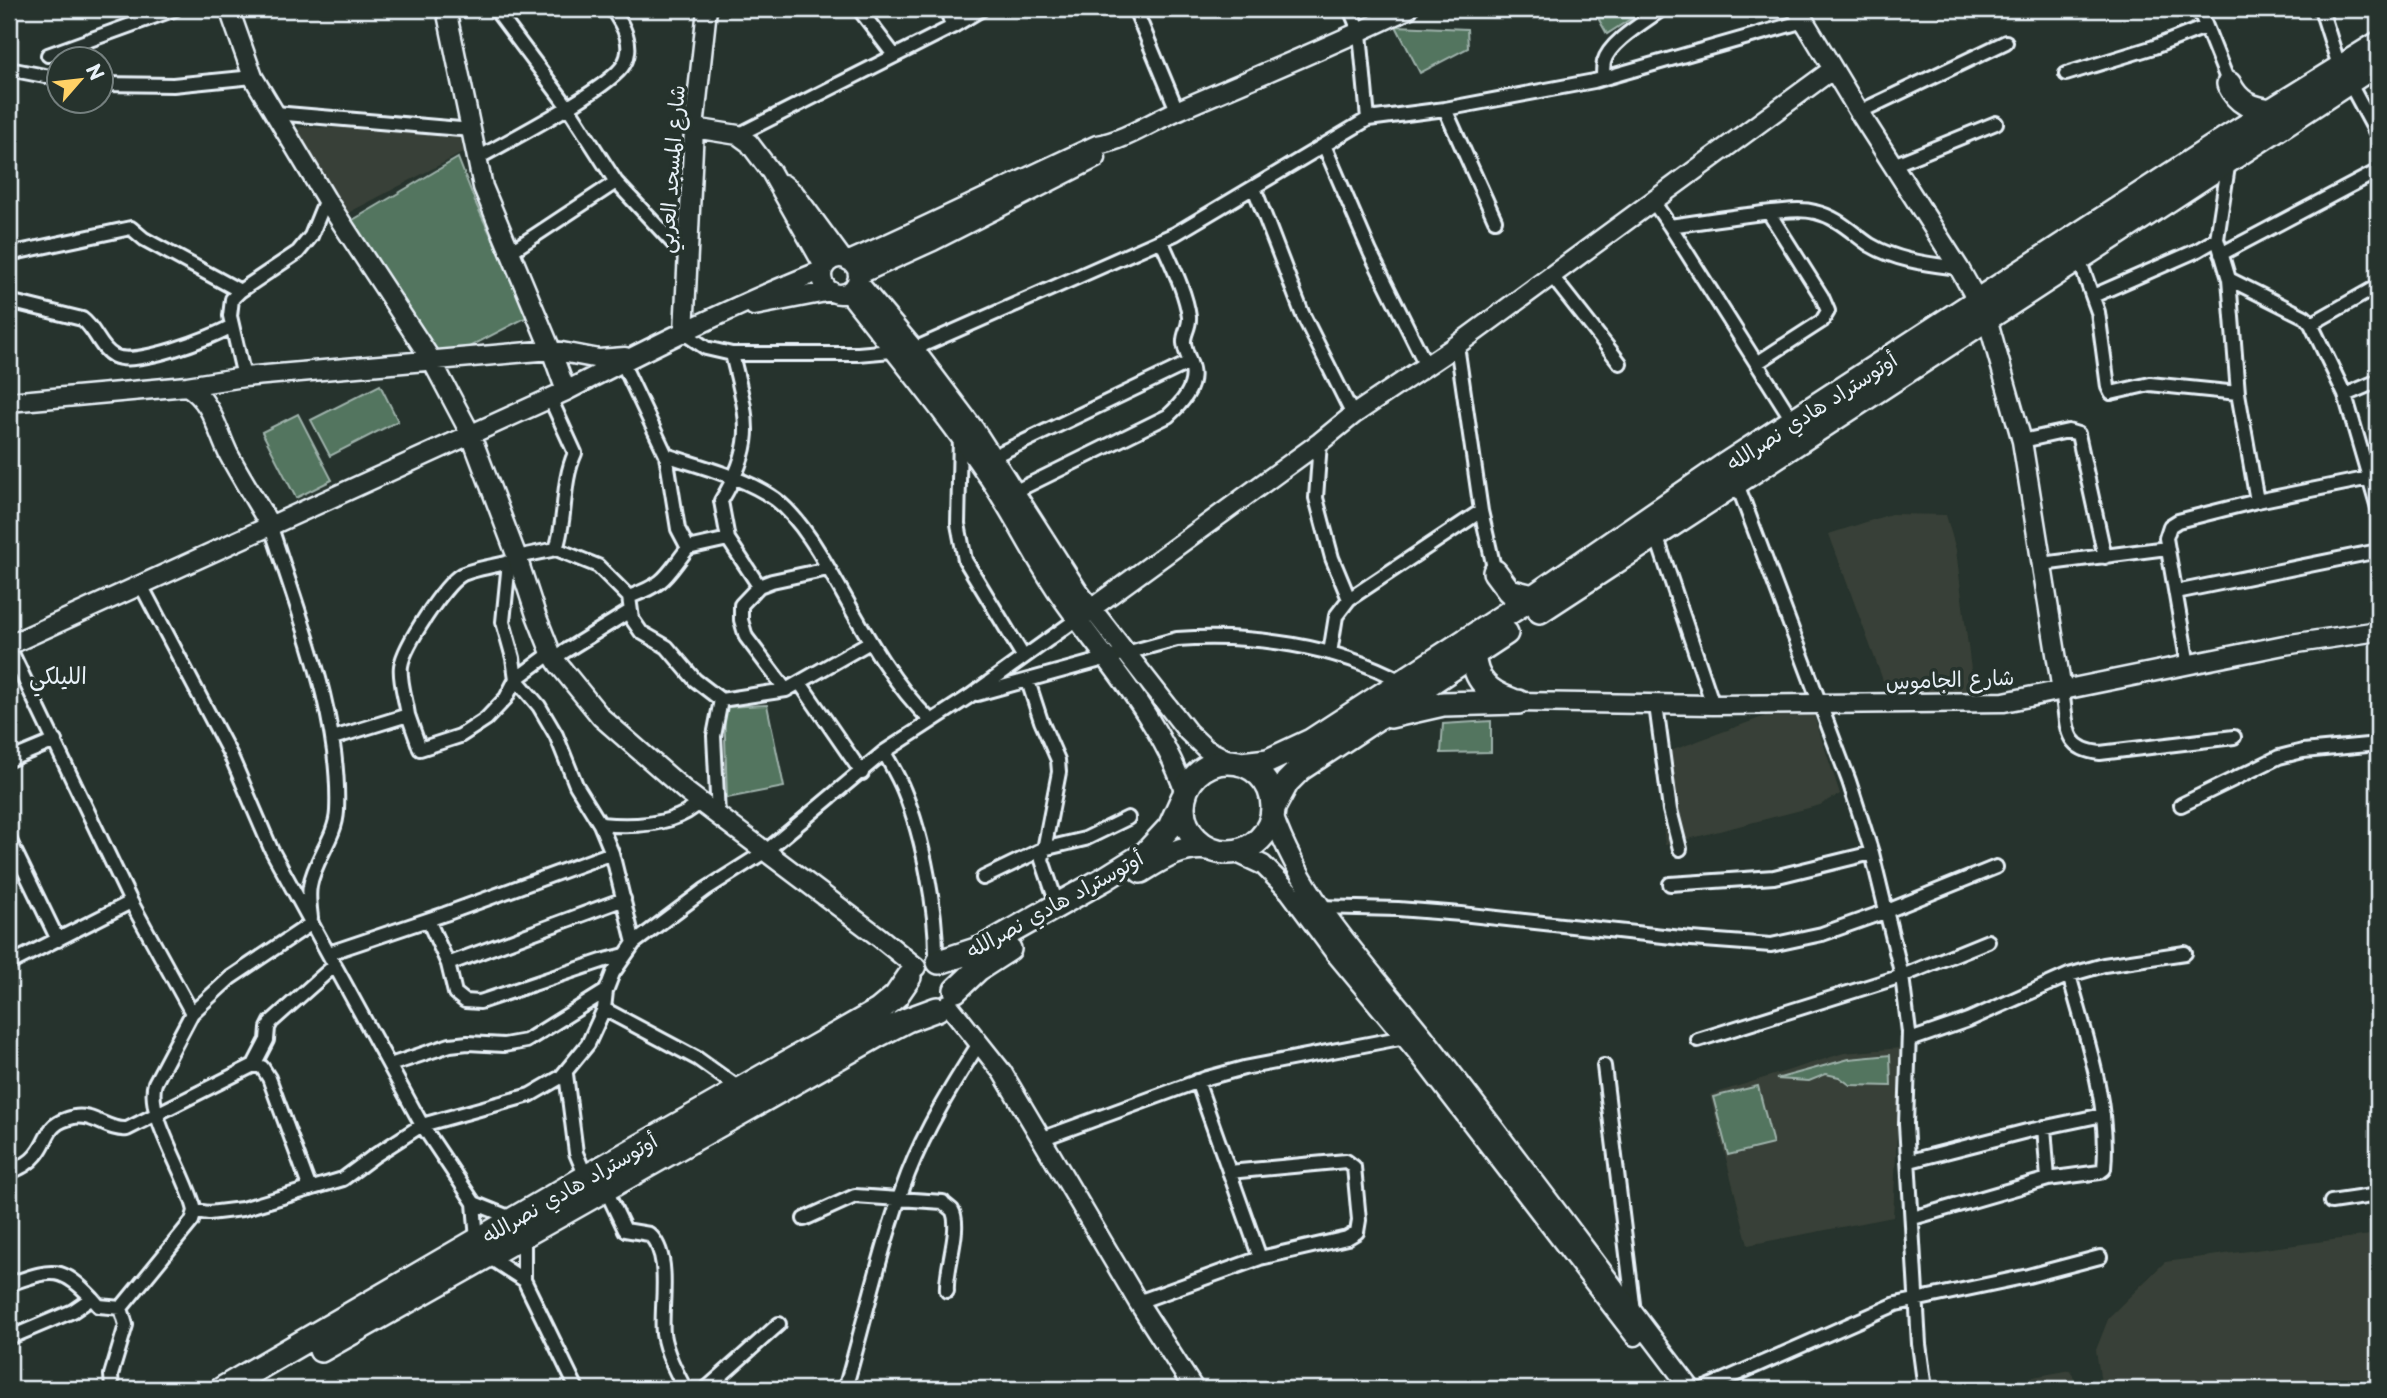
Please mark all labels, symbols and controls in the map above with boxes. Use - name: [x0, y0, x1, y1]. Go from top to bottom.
- north arrow: [46, 46, 116, 116]
- text: N: [80, 58, 112, 85]
- street label: شارع المسجد العربي: [648, 84, 697, 255]
- street label: أوتوستراد هادي نصرالله: [1719, 343, 1903, 478]
- district label: الليلكي: [29, 657, 87, 697]
- street label: شارع الجاموس: [1885, 660, 2015, 697]
- street label: أوتوستراد هادي نصرالله: [960, 841, 1149, 966]
- street label: أوتوستراد هادي نصرالله: [475, 1124, 663, 1251]

